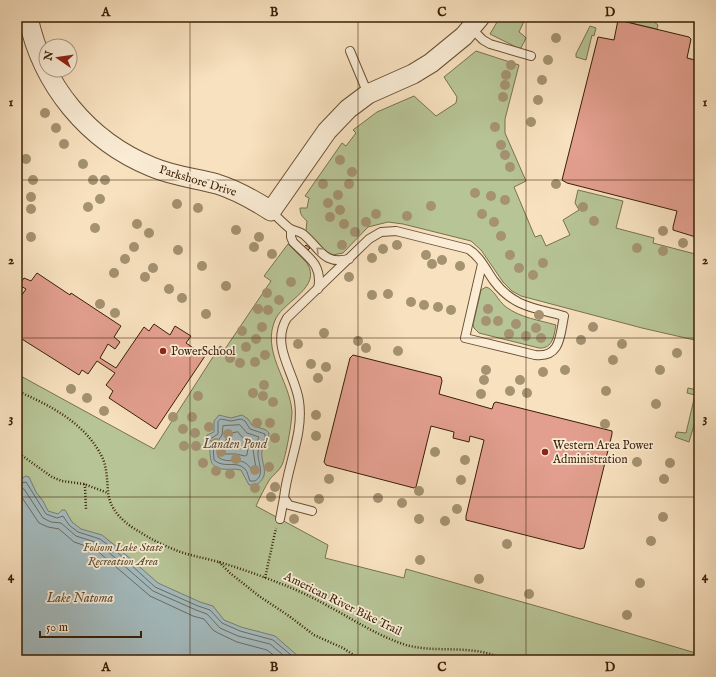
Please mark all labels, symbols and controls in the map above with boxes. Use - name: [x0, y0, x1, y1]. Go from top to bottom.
- text: A: [101, 4, 112, 21]
- text: B: [270, 4, 279, 21]
- text: C: [437, 4, 447, 21]
- text: D: [605, 4, 616, 21]
- north arrow: [38, 38, 78, 78]
- text: N: [41, 49, 57, 63]
- text: 1: [9, 94, 14, 111]
- text: 1: [703, 94, 708, 111]
- street label: Parkshore Drive: [157, 162, 239, 200]
- one-way arrow: [316, 247, 324, 255]
- text: 2: [8, 252, 14, 269]
- text: 2: [702, 252, 708, 269]
- place label: PowerSchool: [171, 344, 236, 359]
- marker: PowerSchool: [158, 346, 168, 356]
- text: 3: [9, 410, 14, 427]
- text: 3: [703, 410, 708, 427]
- water label: Landen Pond: [202, 436, 268, 453]
- place label: Western Area Power Administration: [552, 438, 654, 467]
- marker: Western Area Power Administration: [540, 447, 550, 457]
- park label: Folsom Lake State Recreation Area: [83, 540, 163, 569]
- text: 4: [8, 568, 15, 585]
- street label: American River Bike Trail: [281, 568, 405, 639]
- text: 4: [702, 568, 709, 585]
- water label: Lake Natoma: [46, 590, 114, 607]
- scale bar: [40, 613, 141, 639]
- text: 50 m: [46, 620, 68, 635]
- text: A: [101, 659, 112, 676]
- text: B: [270, 659, 279, 676]
- text: C: [437, 659, 447, 676]
- text: D: [605, 659, 616, 676]

